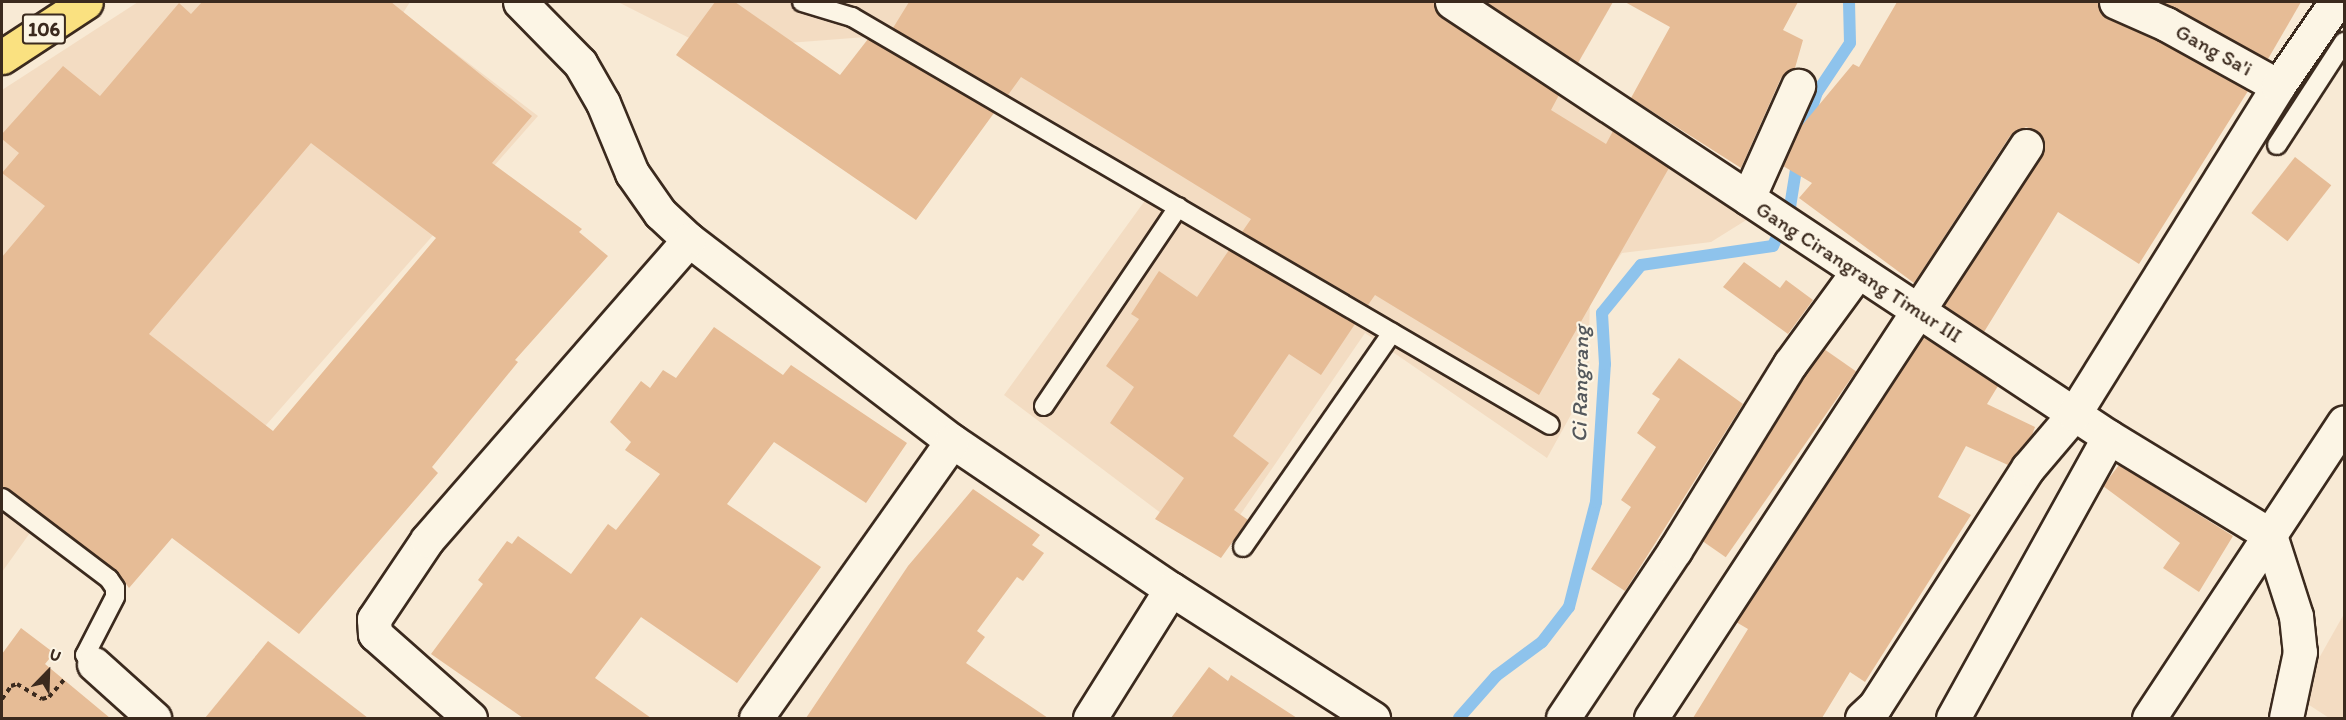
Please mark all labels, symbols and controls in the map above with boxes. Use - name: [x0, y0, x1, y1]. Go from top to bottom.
- road number: 106: [22, 12, 66, 46]
- street label: Gang Sa'i: [2171, 18, 2257, 82]
- street label: Gang Cirangrang Timur III: [1752, 197, 1966, 347]
- water label: Ci Rangrang: [1566, 326, 1594, 442]
- north arrow: [18, 642, 78, 702]
- text: U: [47, 644, 64, 666]

